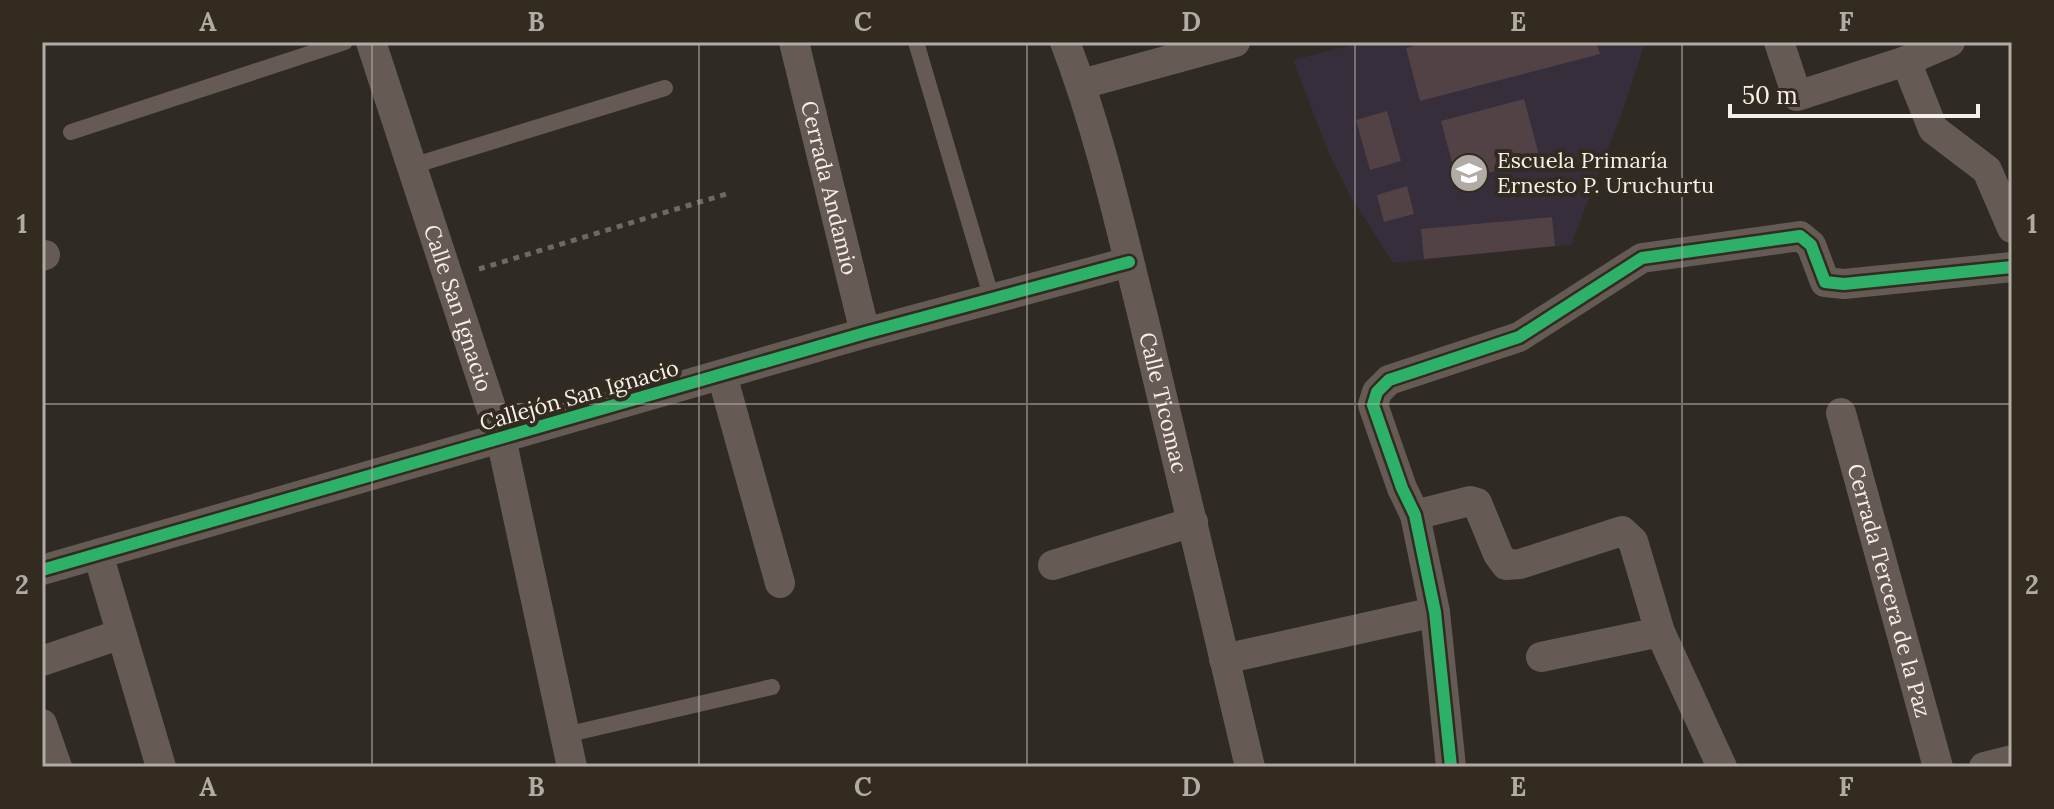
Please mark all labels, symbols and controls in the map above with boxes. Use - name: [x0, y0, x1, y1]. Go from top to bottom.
- text: A: [199, 5, 217, 38]
- text: B: [527, 5, 545, 38]
- text: C: [854, 5, 872, 38]
- text: D: [1181, 5, 1201, 38]
- text: E: [1510, 5, 1526, 38]
- text: F: [1839, 5, 1854, 38]
- scale bar: [1730, 68, 1978, 118]
- text: 50 m: [1742, 80, 1798, 111]
- street label: Cerrada Andamio: [795, 98, 864, 278]
- place label: Escuela Primaría Ernesto P. Uruchurtu: [1497, 146, 1714, 199]
- school or university icon: Escuela Primaría Ernesto P. Uruchurtu: [1448, 152, 1490, 194]
- text: 1: [17, 207, 27, 240]
- text: 1: [2027, 207, 2037, 240]
- street label: Calle San Ignacio: [418, 221, 499, 395]
- street label: Calle Ticomac: [1133, 329, 1194, 476]
- street label: Callejón San Ignacio: [476, 353, 682, 437]
- street label: Cerrada Tercera de la Paz: [1841, 460, 1938, 721]
- text: 2: [15, 568, 29, 601]
- text: 2: [2025, 568, 2039, 601]
- text: A: [199, 770, 217, 803]
- text: B: [527, 770, 545, 803]
- text: C: [854, 770, 872, 803]
- text: D: [1181, 770, 1201, 803]
- text: E: [1510, 770, 1526, 803]
- text: F: [1839, 770, 1854, 803]

